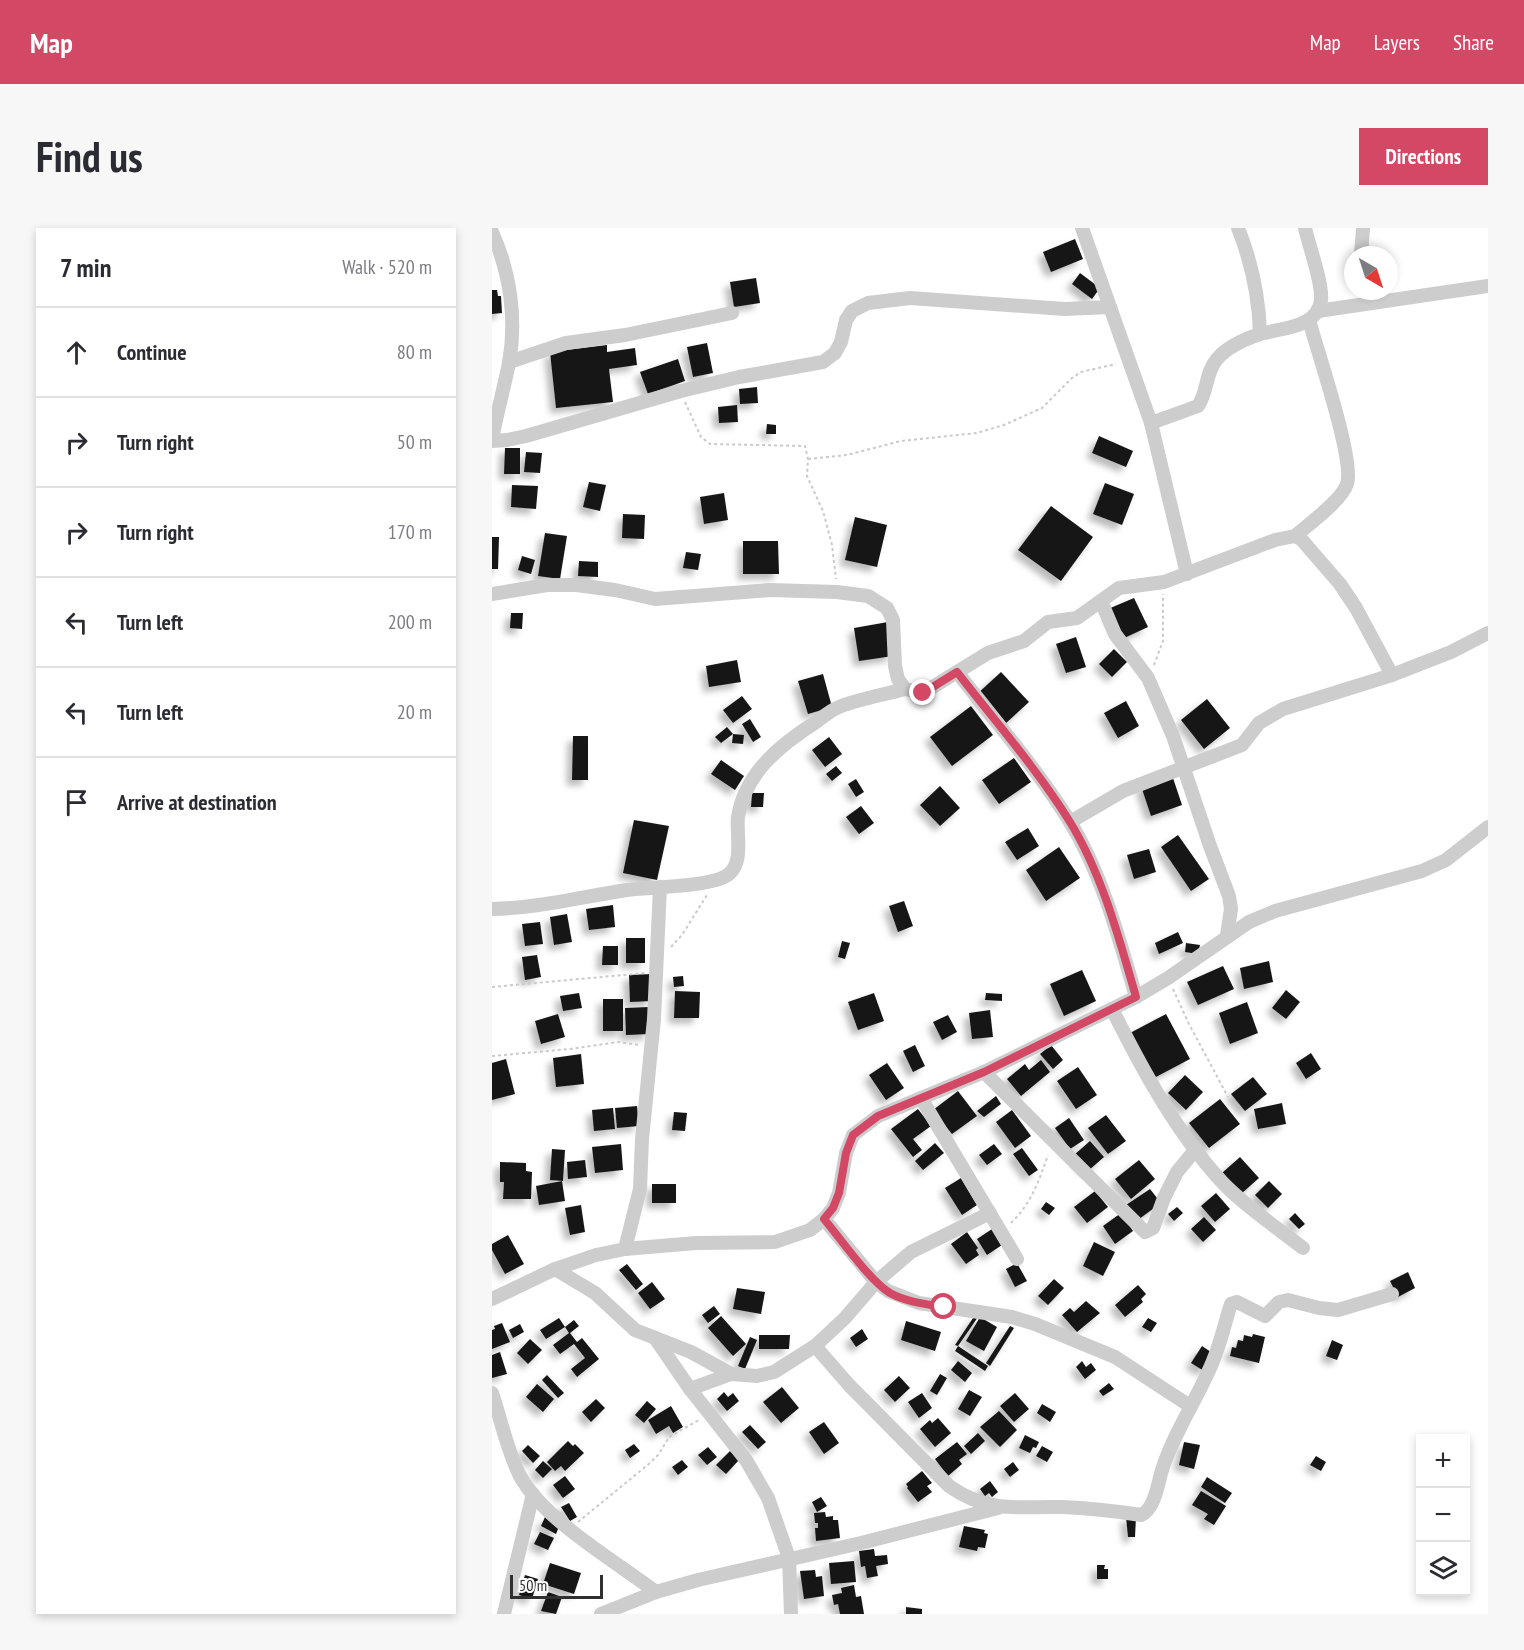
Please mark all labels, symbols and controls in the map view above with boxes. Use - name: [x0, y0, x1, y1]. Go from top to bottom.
- text: Map: [30, 24, 73, 61]
- text: Map: [1310, 29, 1341, 56]
- text: Layers: [1374, 29, 1420, 56]
- text: Share: [1453, 29, 1494, 56]
- button: Directions: [1359, 128, 1488, 185]
- text: Find us: [36, 129, 143, 184]
- north arrow: [1344, 246, 1398, 300]
- text: 7 min: [60, 251, 111, 284]
- text: Walk · 520 m: [342, 254, 432, 280]
- icon: ahead: [60, 336, 93, 369]
- text: Continue: [117, 338, 187, 366]
- text: 80 m: [397, 339, 432, 365]
- icon: right: [60, 426, 93, 459]
- text: Turn right: [117, 428, 194, 456]
- text: 50 m: [397, 429, 432, 455]
- icon: right: [60, 516, 93, 549]
- text: Turn right: [117, 518, 194, 546]
- text: 170 m: [388, 519, 432, 545]
- icon: left: [60, 606, 93, 639]
- text: Turn left: [117, 608, 183, 636]
- text: 200 m: [388, 609, 432, 635]
- route end: [909, 679, 935, 705]
- icon: left: [60, 696, 93, 729]
- text: Turn left: [117, 698, 183, 726]
- text: 20 m: [397, 699, 432, 725]
- icon: arrive: [60, 786, 93, 819]
- text: Arrive at destination: [117, 788, 277, 816]
- route start: [930, 1293, 956, 1319]
- map controls: [1416, 1434, 1470, 1596]
- button: +: [1416, 1434, 1470, 1488]
- button: −: [1416, 1488, 1470, 1542]
- button: layers: [1416, 1542, 1470, 1596]
- scale bar: [510, 1572, 603, 1600]
- text: 50 m: [519, 1575, 547, 1595]

